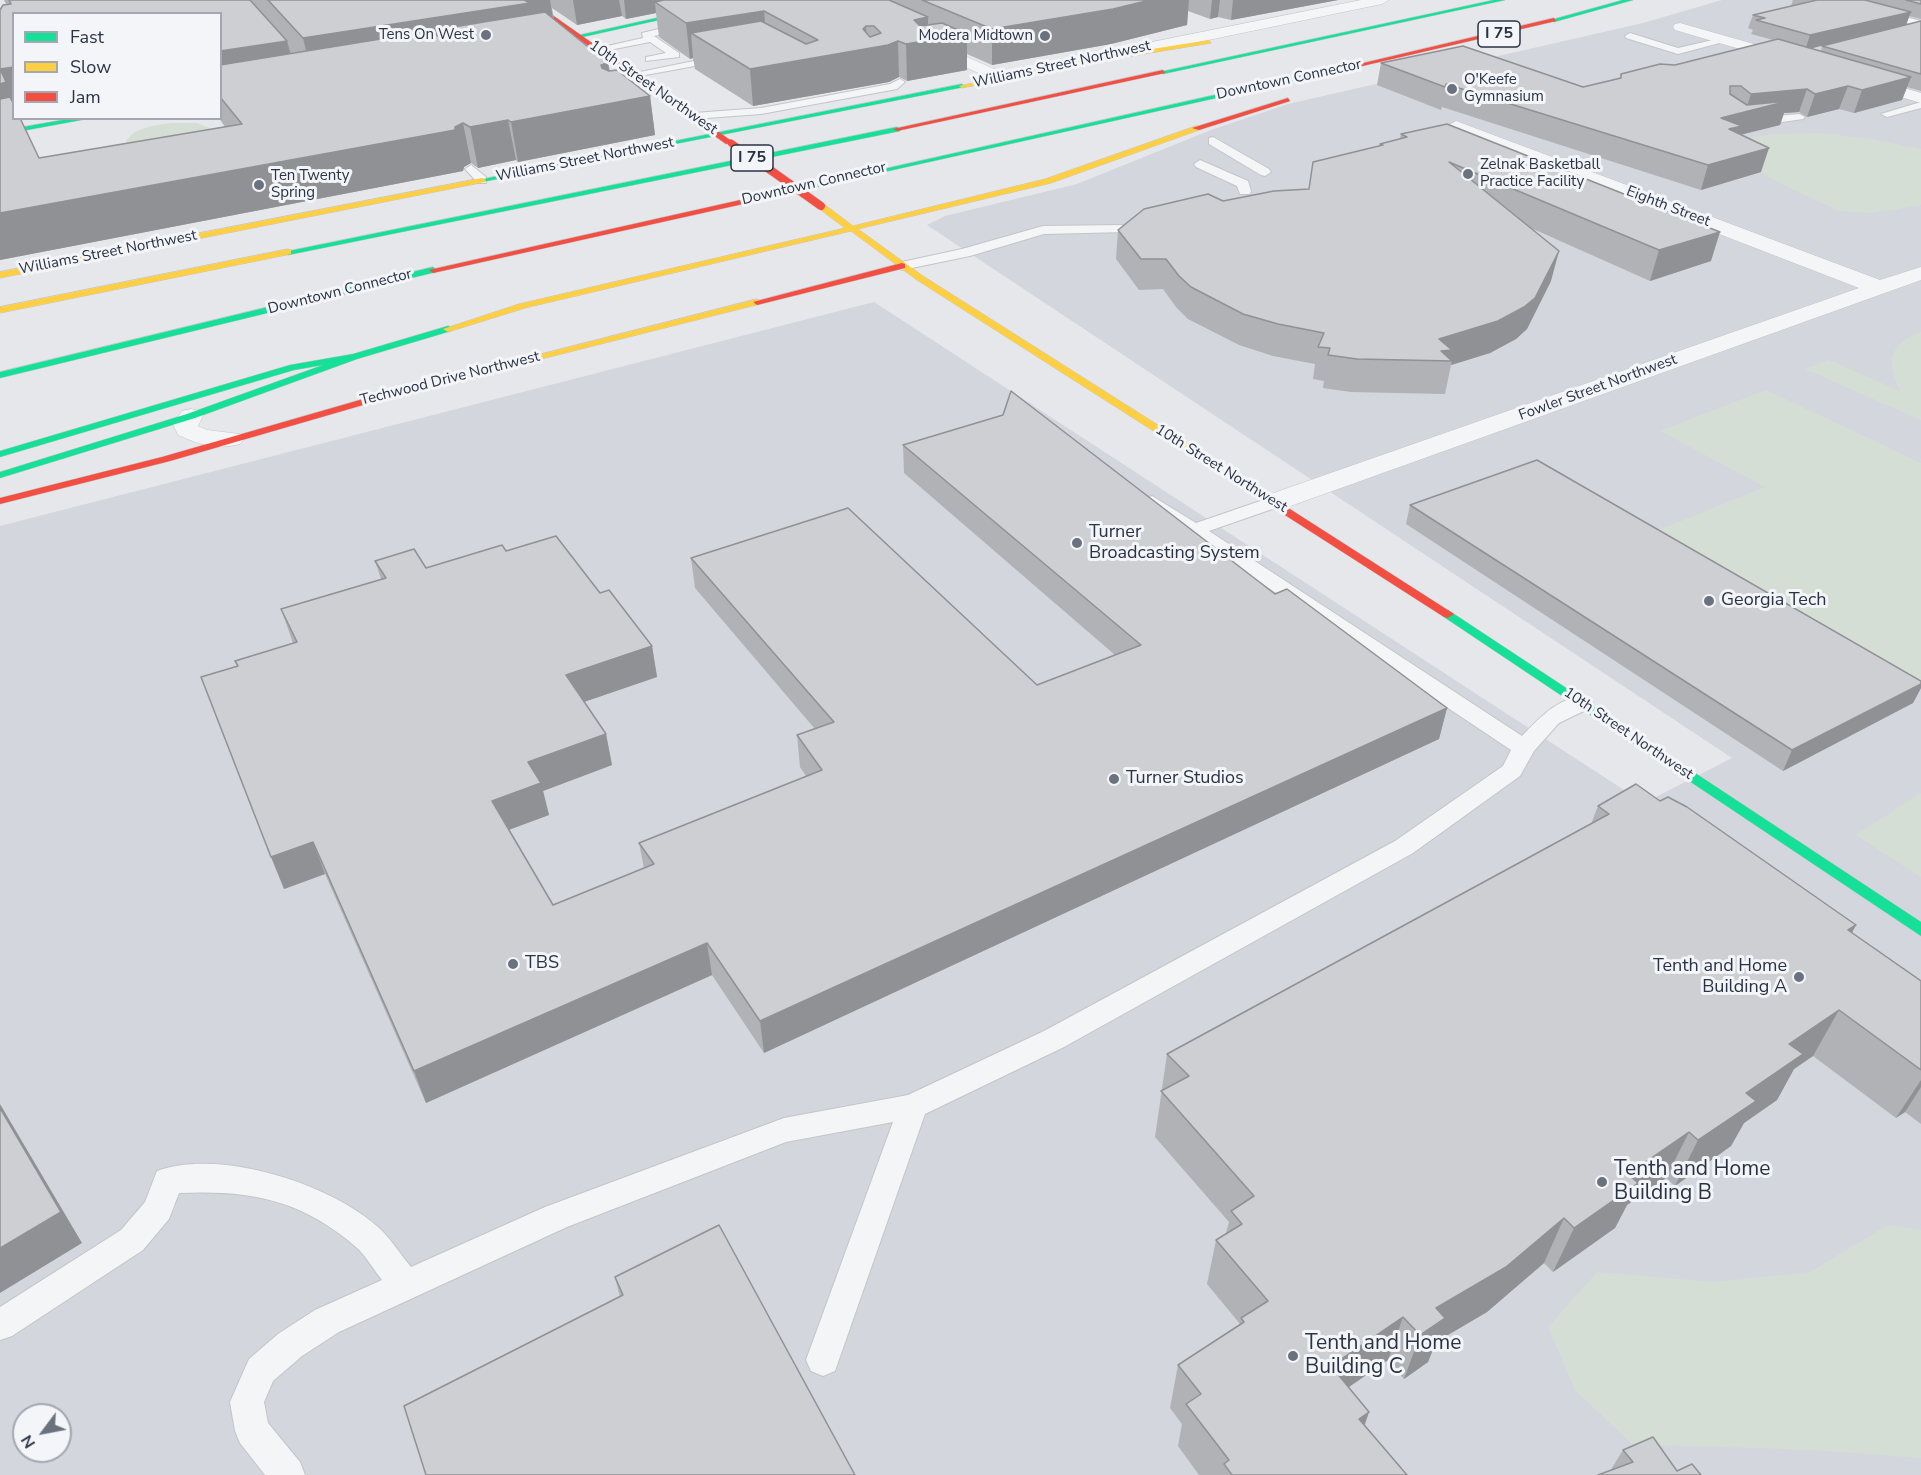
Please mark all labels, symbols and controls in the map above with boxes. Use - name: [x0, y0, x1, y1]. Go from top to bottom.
- legend: [12, 12, 222, 120]
- road number: I 75: [1478, 21, 1520, 47]
- text: Fast: [70, 25, 104, 49]
- place label: Tens On West: [379, 26, 474, 44]
- place label: Modera Midtown: [918, 27, 1033, 45]
- marker: Tens On West: [479, 28, 493, 42]
- marker: Modera Midtown: [1038, 29, 1052, 43]
- street label: 10th Street Northwest: [586, 37, 720, 139]
- street label: Williams Street Northwest: [972, 37, 1152, 93]
- text: Slow: [70, 55, 111, 79]
- street label: Downtown Connector: [1215, 56, 1363, 104]
- place label: O'Keefe Gymnasium: [1464, 71, 1544, 106]
- marker: O'Keefe Gymnasium: [1445, 82, 1459, 96]
- text: Jam: [70, 85, 101, 109]
- street label: Williams Street Northwest: [495, 134, 675, 186]
- road number: I 75: [731, 145, 773, 171]
- place label: Zelnak Basketball Practice Facility: [1480, 156, 1600, 191]
- street label: Downtown Connector: [740, 159, 888, 209]
- place label: Ten Twenty Spring: [271, 167, 349, 202]
- marker: Zelnak Basketball Practice Facility: [1461, 167, 1475, 181]
- marker: Ten Twenty Spring: [252, 178, 266, 192]
- street label: Eighth Street: [1624, 183, 1712, 231]
- street label: Williams Street Northwest: [18, 227, 198, 279]
- street label: Downtown Connector: [266, 265, 414, 319]
- street label: Techwood Drive Northwest: [358, 348, 542, 410]
- street label: Fowler Street Northwest: [1517, 351, 1679, 425]
- street label: 10th Street Northwest: [1152, 421, 1290, 517]
- place label: Turner Broadcasting System: [1089, 522, 1260, 564]
- marker: Turner Broadcasting System: [1070, 536, 1084, 550]
- place label: Georgia Tech: [1721, 590, 1826, 612]
- marker: Georgia Tech: [1702, 594, 1716, 608]
- street label: 10th Street Northwest: [1560, 684, 1696, 784]
- place label: Turner Studios: [1126, 768, 1244, 790]
- marker: Turner Studios: [1107, 772, 1121, 786]
- place label: TBS: [525, 953, 559, 975]
- place label: Tenth and Home Building A: [1653, 956, 1787, 998]
- marker: TBS: [506, 957, 520, 971]
- marker: Tenth and Home Building A: [1792, 970, 1806, 984]
- place label: Tenth and Home Building B: [1614, 1157, 1770, 1207]
- marker: Tenth and Home Building B: [1595, 1175, 1609, 1189]
- place label: Tenth and Home Building C: [1305, 1331, 1461, 1381]
- marker: Tenth and Home Building C: [1286, 1349, 1300, 1363]
- north arrow: [12, 1403, 72, 1463]
- text: N: [16, 1431, 41, 1452]

